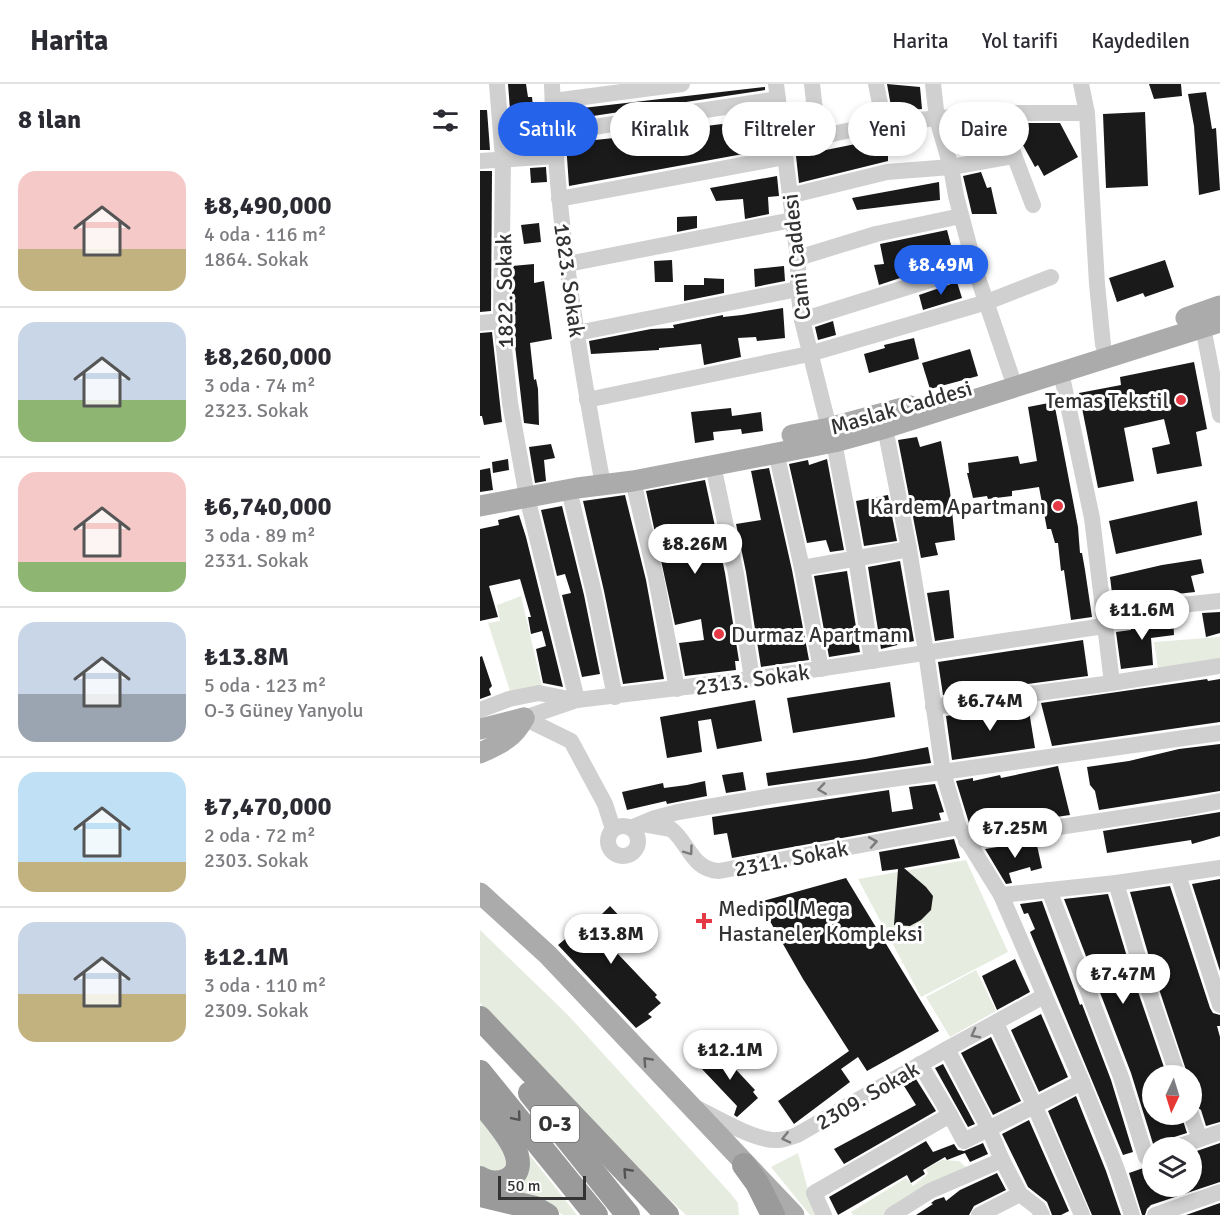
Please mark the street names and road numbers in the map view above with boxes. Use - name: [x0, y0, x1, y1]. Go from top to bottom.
- street label: Cami Caddesi: [776, 192, 817, 321]
- street label: 1823. Sokak: [548, 221, 591, 339]
- street label: 1822. Sokak: [490, 233, 519, 349]
- street label: Maslak Caddesi: [827, 374, 975, 441]
- street label: 2313. Sokak: [693, 658, 811, 701]
- street label: 2311. Sokak: [732, 834, 850, 883]
- street label: 2309. Sokak: [811, 1055, 924, 1136]
- road number: O-3: [531, 1106, 579, 1142]

